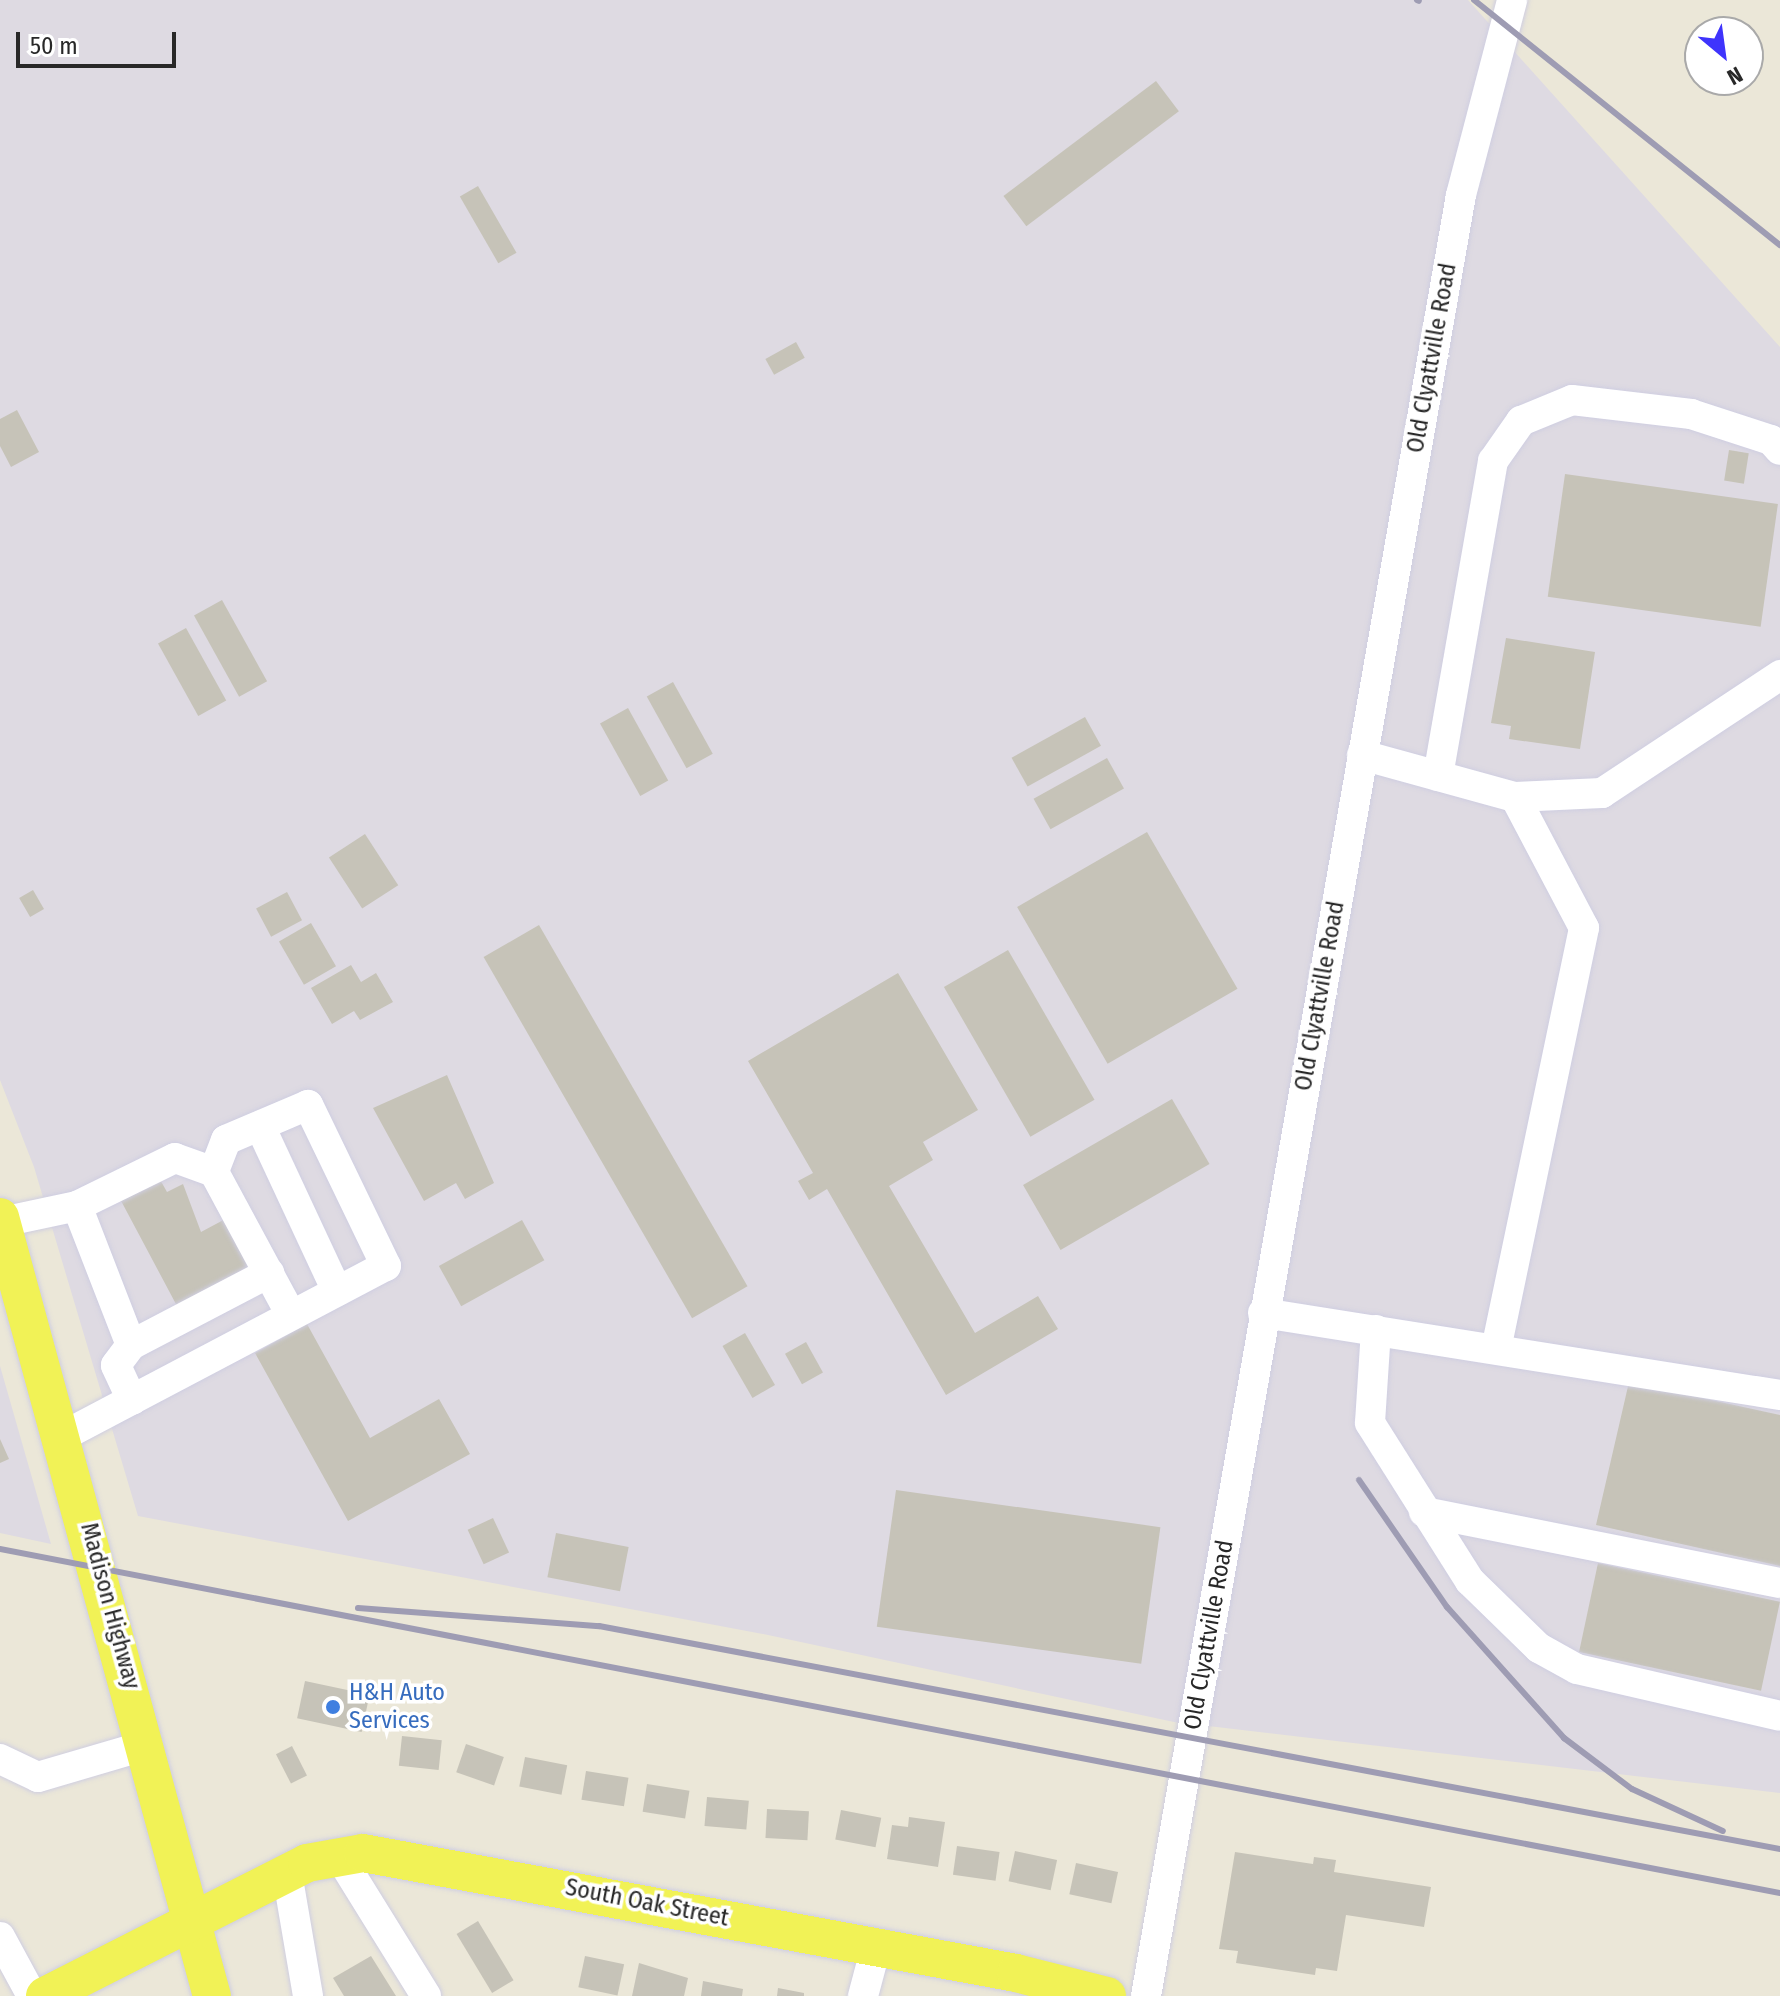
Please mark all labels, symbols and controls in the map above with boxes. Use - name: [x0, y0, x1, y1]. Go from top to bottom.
- scale bar: [20, 16, 180, 66]
- north arrow: [1684, 16, 1764, 96]
- text: 50 m: [30, 32, 78, 60]
- text: N: [1723, 61, 1747, 91]
- street label: Old Clyattville Road: [1401, 261, 1463, 455]
- street label: Old Clyattville Road: [1289, 899, 1351, 1093]
- street label: Madison Highway: [74, 1520, 146, 1692]
- street label: Old Clyattville Road: [1178, 1538, 1240, 1732]
- place label: H&H Auto Services: [349, 1679, 445, 1735]
- marker: H&H Auto Services: [324, 1698, 342, 1716]
- street label: South Oak Street: [563, 1873, 731, 1933]

